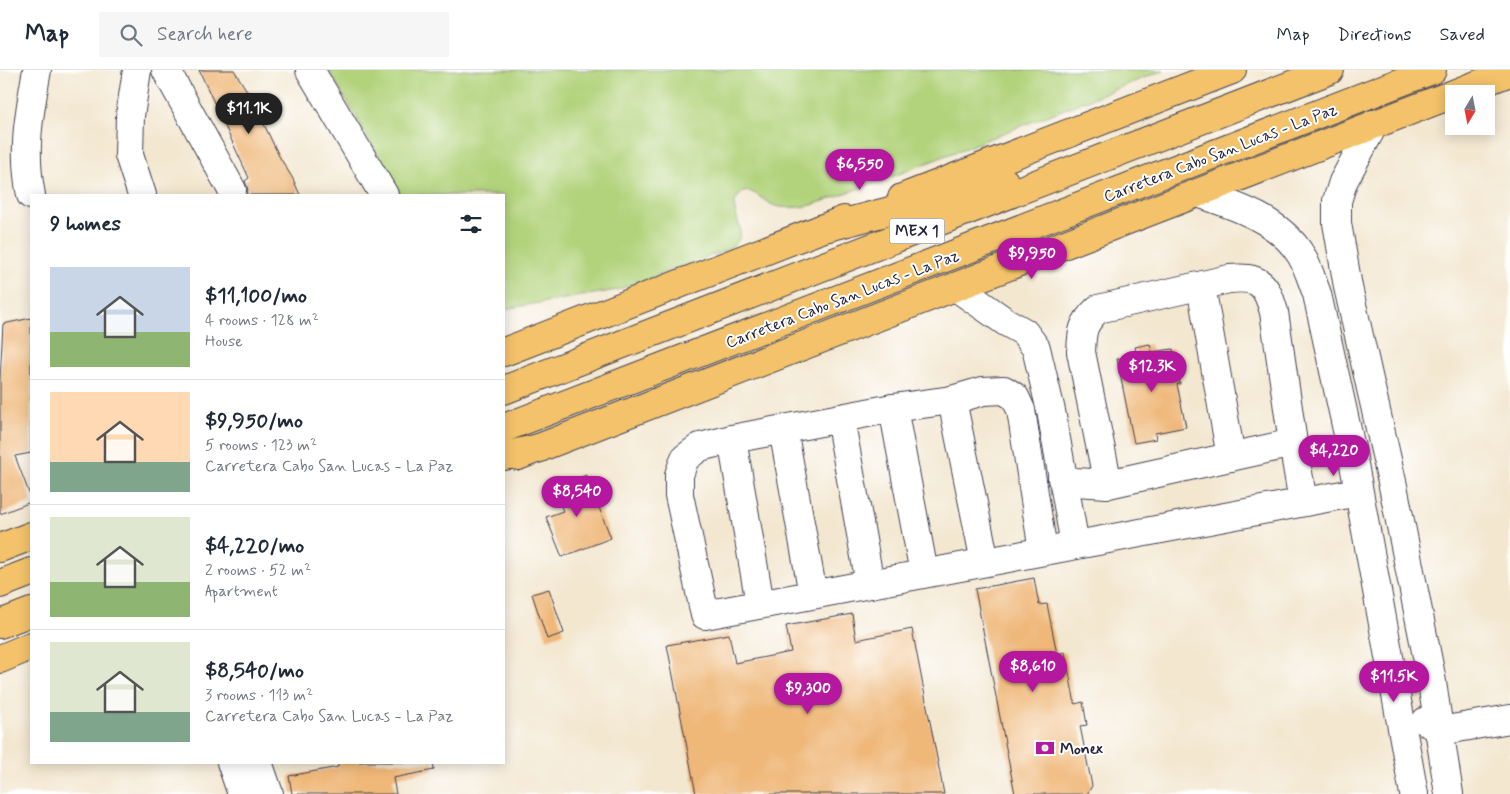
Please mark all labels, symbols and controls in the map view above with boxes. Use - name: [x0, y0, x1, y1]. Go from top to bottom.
- search box: [99, 12, 449, 57]
- text: Map: [25, 19, 69, 50]
- icon: search: [117, 21, 145, 49]
- text: Search here: [157, 22, 253, 47]
- text: Map: [1277, 23, 1310, 47]
- text: Directions: [1338, 23, 1412, 47]
- text: Saved: [1440, 23, 1485, 47]
- north arrow: [1445, 85, 1495, 135]
- map controls: [1445, 85, 1495, 135]
- pin: $11.1K: [208, 92, 290, 135]
- text: $11.1K: [226, 98, 272, 119]
- street label: Carretera Cabo San Lucas - La Paz: [1101, 99, 1340, 208]
- pin: $6,550: [819, 148, 901, 191]
- text: $6,550: [836, 154, 884, 175]
- text: 9 homes: [50, 210, 121, 238]
- icon: filters: [457, 210, 485, 238]
- road number: MEX 1: [890, 218, 944, 244]
- pin: $9,950: [991, 238, 1073, 280]
- text: $9,950: [1008, 243, 1056, 264]
- street label: Carretera Cabo San Lucas - La Paz: [723, 245, 962, 354]
- text: $11,100/mo: [205, 282, 307, 310]
- icon: home: [90, 287, 150, 347]
- text: 4 rooms · 128 m²: [205, 310, 319, 331]
- text: House: [205, 331, 243, 352]
- pin: $12.3K: [1111, 350, 1193, 393]
- text: $12.3K: [1129, 356, 1175, 377]
- text: $9,950/mo: [205, 407, 303, 435]
- icon: home: [90, 412, 150, 472]
- pin: $4,220: [1293, 434, 1375, 477]
- text: 5 rooms · 123 m²: [205, 435, 317, 456]
- text: $4,220: [1309, 440, 1359, 461]
- text: Carretera Cabo San Lucas - La Paz: [205, 456, 453, 477]
- pin: $8,540: [536, 476, 618, 518]
- text: $8,540: [553, 481, 601, 502]
- text: $4,220/mo: [205, 532, 304, 560]
- icon: home: [90, 537, 150, 597]
- text: 2 rooms · 52 m²: [205, 560, 311, 581]
- text: Apartment: [205, 581, 278, 602]
- pin: $8,610: [992, 650, 1074, 693]
- text: $8,610: [1010, 656, 1056, 677]
- text: $8,540/mo: [205, 657, 304, 685]
- pin: $11.5K: [1353, 660, 1435, 703]
- icon: home: [90, 662, 150, 722]
- text: $11.5K: [1370, 666, 1418, 687]
- pin: $9,300: [767, 672, 849, 715]
- text: $9,300: [785, 678, 831, 699]
- text: 3 rooms · 113 m²: [205, 685, 313, 706]
- text: Carretera Cabo San Lucas - La Paz: [205, 706, 453, 727]
- bank icon: Monex: [1034, 737, 1056, 759]
- place label: Monex: [1060, 739, 1103, 760]

